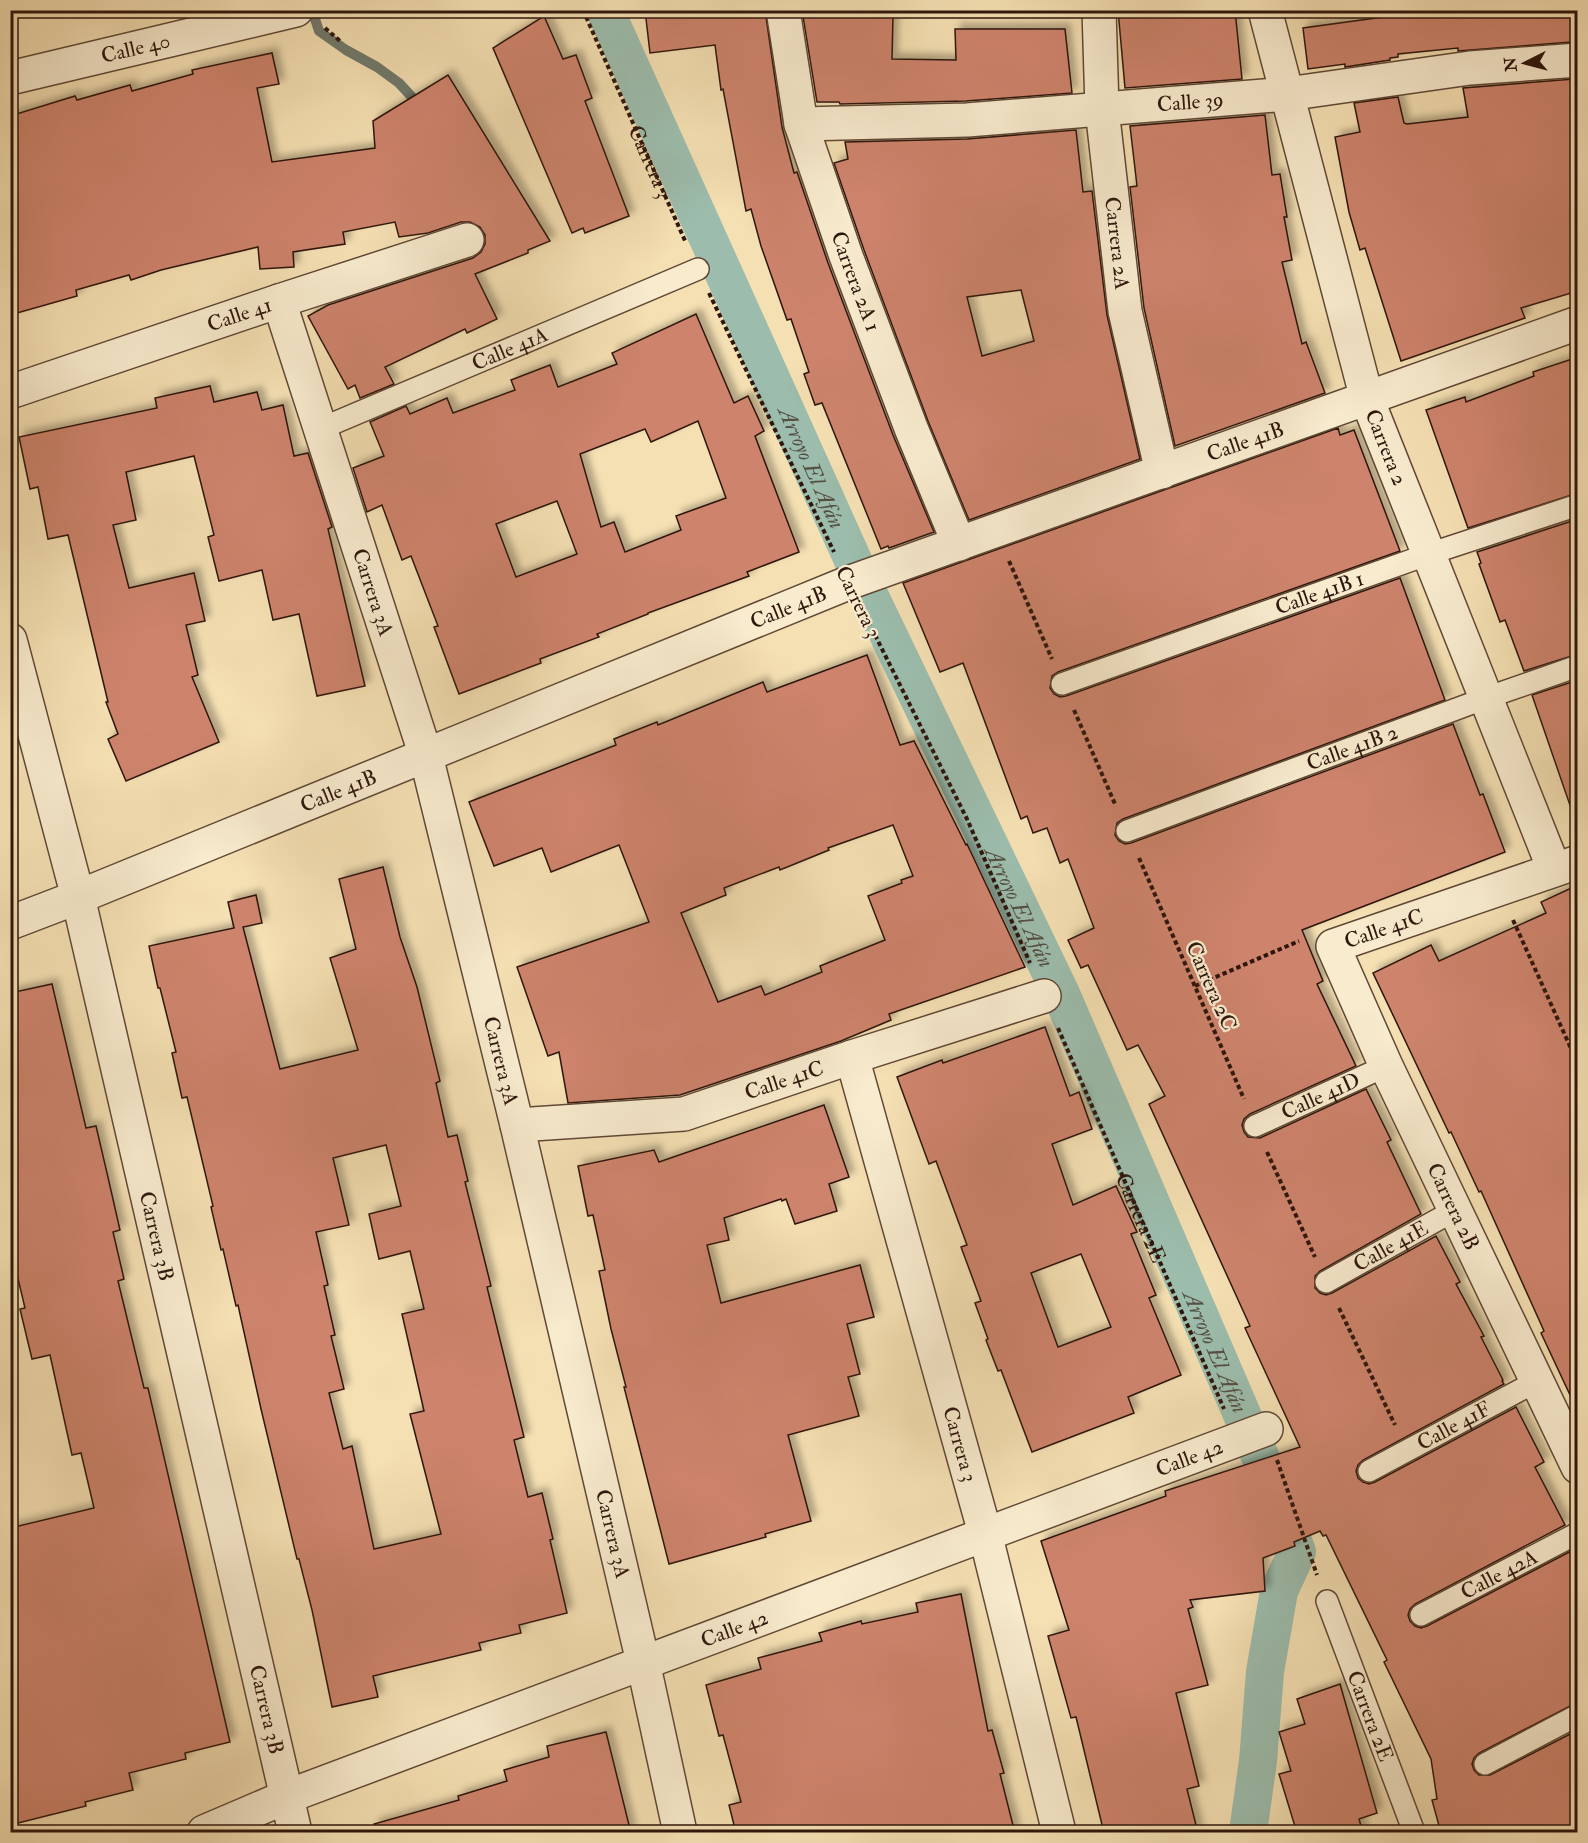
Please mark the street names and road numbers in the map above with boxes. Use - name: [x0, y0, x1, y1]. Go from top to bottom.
- street label: Calle 40: [98, 27, 173, 69]
- street label: Calle 39: [1156, 86, 1225, 118]
- street label: Carrera 3: [622, 121, 678, 203]
- street label: Carrera 2A: [1099, 195, 1136, 291]
- street label: Carrera 2A 1: [825, 228, 887, 335]
- street label: Calle 41: [203, 291, 275, 338]
- street label: Calle 41A: [468, 321, 552, 377]
- street label: Carrera 2: [1359, 405, 1413, 489]
- street label: Calle 41B: [1203, 415, 1288, 468]
- street label: Carrera 3A: [346, 545, 400, 639]
- street label: Carrera 3: [829, 561, 887, 643]
- street label: Calle 41B 1: [1271, 565, 1367, 621]
- street label: Calle 41B: [746, 580, 831, 635]
- street label: Calle 41B 2: [1303, 718, 1402, 777]
- street label: Calle 41B: [296, 763, 381, 819]
- street label: Calle 41C: [1341, 903, 1427, 955]
- street label: Carrera 2C: [1179, 937, 1243, 1035]
- street label: Carrera 3A: [477, 1013, 525, 1108]
- street label: Calle 41C: [741, 1054, 827, 1106]
- street label: Calle 41D: [1277, 1066, 1364, 1126]
- street label: Carrera 2B: [1421, 1158, 1486, 1255]
- street label: Carrera 2E: [1109, 1169, 1172, 1267]
- street label: Carrera 3B: [133, 1189, 180, 1284]
- street label: Calle 41E: [1348, 1214, 1433, 1278]
- street label: Calle 41F: [1412, 1395, 1495, 1456]
- street label: Carrera 3: [937, 1403, 984, 1485]
- street label: Calle 42: [1152, 1433, 1227, 1483]
- street label: Carrera 3A: [589, 1486, 636, 1581]
- street label: Calle 42A: [1456, 1543, 1542, 1605]
- street label: Calle 42: [697, 1604, 772, 1654]
- street label: Carrera 3B: [243, 1662, 290, 1757]
- street label: Carrera 2E: [1341, 1667, 1400, 1765]

